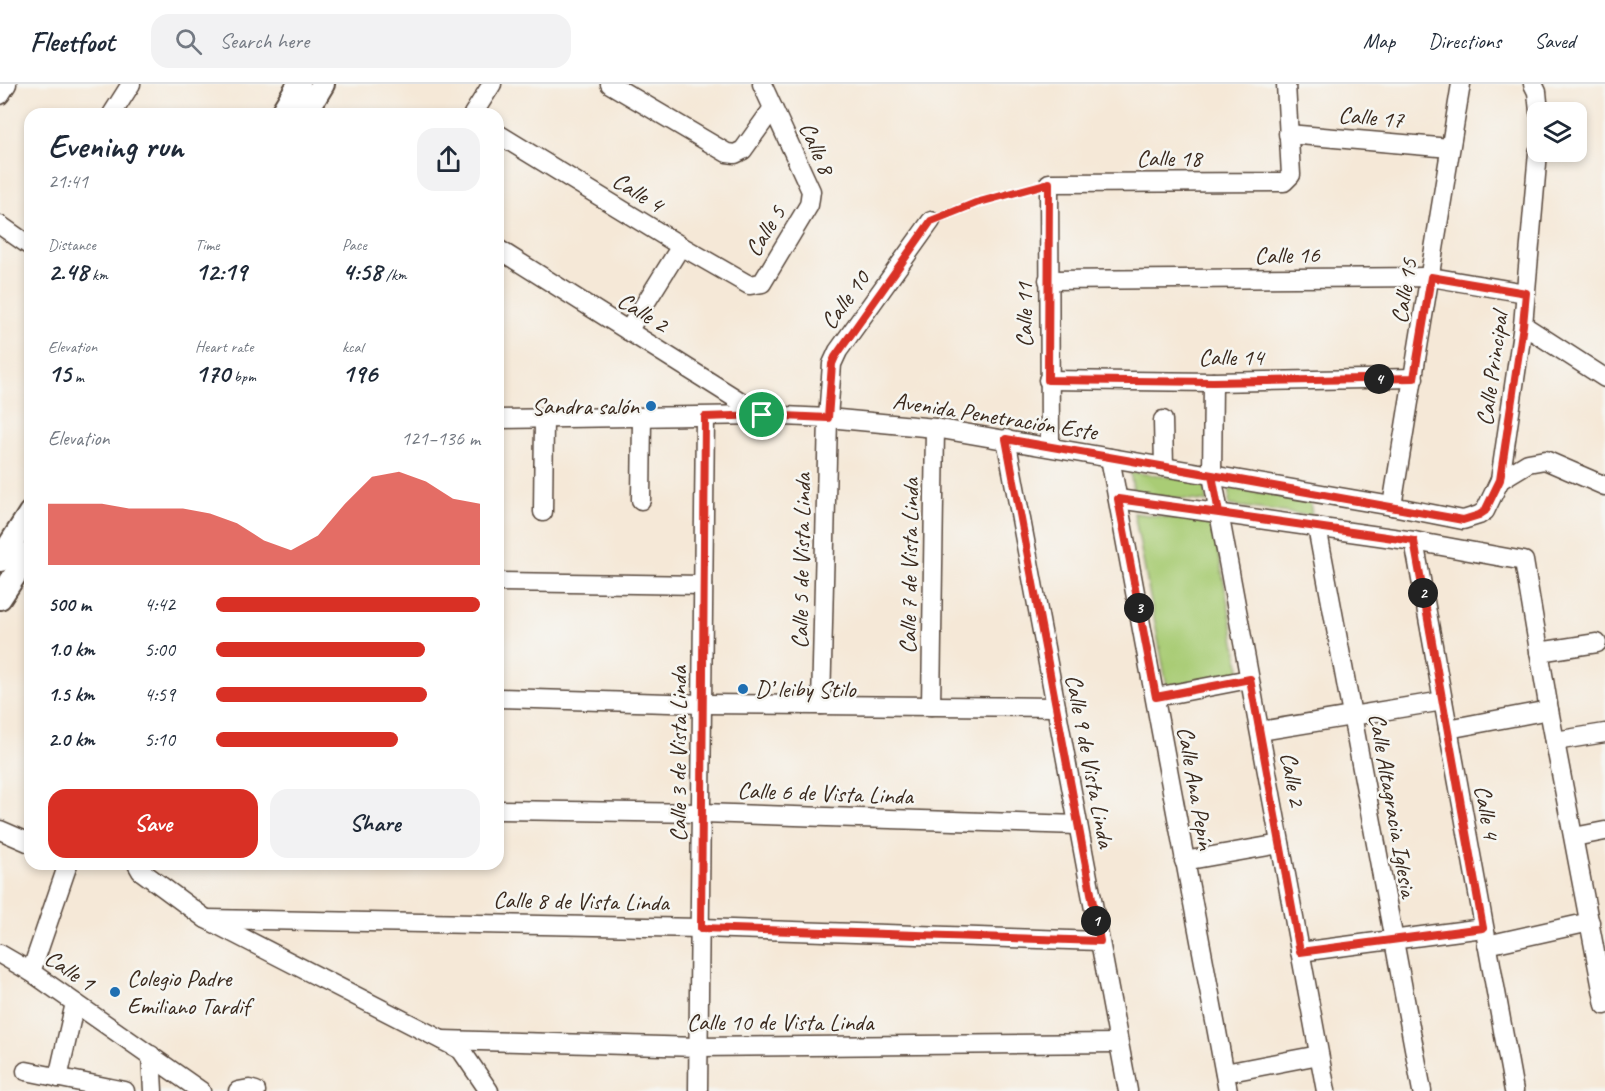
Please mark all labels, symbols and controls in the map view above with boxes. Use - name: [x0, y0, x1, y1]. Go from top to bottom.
- search box: [151, 14, 571, 68]
- text: Fleetfoot: [30, 24, 115, 59]
- icon: search: [172, 25, 205, 58]
- text: Search here: [220, 27, 309, 55]
- text: Map: [1363, 28, 1395, 54]
- text: Directions: [1428, 28, 1501, 54]
- text: Saved: [1534, 28, 1575, 54]
- street label: Calle 17: [1337, 99, 1406, 135]
- map controls: [1527, 102, 1587, 162]
- button: layers: [1527, 102, 1587, 162]
- street label: Calle 8: [792, 117, 843, 181]
- text: Evening run: [48, 125, 183, 167]
- button: share: [417, 128, 480, 191]
- street label: Calle 18: [1136, 143, 1204, 173]
- street label: Calle 4: [607, 165, 671, 220]
- text: 21:41: [48, 169, 88, 194]
- street label: Calle 5: [738, 199, 793, 262]
- text: Distance: [48, 235, 96, 255]
- text: Time: [195, 235, 219, 255]
- text: Pace: [342, 235, 367, 255]
- street label: Calle 16: [1254, 239, 1321, 271]
- text: 2.48: [48, 255, 88, 288]
- text: 12:19: [195, 255, 247, 288]
- text: 4:58: [342, 255, 382, 288]
- street label: Calle 15: [1384, 255, 1424, 326]
- street label: Calle 10: [814, 263, 878, 335]
- text: km: [88, 265, 108, 285]
- text: /km: [382, 265, 407, 285]
- street label: Calle 11: [1009, 281, 1039, 348]
- street label: Calle 2: [612, 285, 676, 340]
- street label: Calle Principal: [1469, 306, 1515, 428]
- text: Elevation: [48, 337, 97, 357]
- text: Heart rate: [195, 337, 253, 357]
- text: kcal: [342, 337, 363, 357]
- street label: Calle 14: [1198, 342, 1266, 372]
- text: 15: [48, 357, 71, 390]
- text: 170: [195, 357, 230, 390]
- text: 196: [342, 357, 377, 390]
- pin: 4: [1364, 364, 1394, 394]
- text: m: [71, 367, 84, 387]
- text: bpm: [230, 367, 256, 387]
- text: 4: [1375, 369, 1383, 389]
- street label: Avenida Penetración Este: [891, 385, 1101, 447]
- pin: [736, 389, 787, 440]
- place label: Sandra salón: [531, 391, 640, 421]
- icon: arrive: [745, 398, 778, 431]
- marker: Sandra salón: [644, 399, 658, 413]
- text: Elevation: [48, 426, 110, 451]
- text: 121–136 m: [401, 426, 480, 451]
- street label: Calle 5 de Vista Linda: [784, 471, 818, 649]
- street label: Calle 7 de Vista Linda: [892, 476, 926, 654]
- pin: 2: [1408, 578, 1438, 608]
- text: 2: [1419, 583, 1427, 603]
- text: 500 m: [48, 592, 91, 617]
- text: 4:42: [144, 592, 175, 617]
- pin: 3: [1124, 593, 1154, 623]
- text: 3: [1135, 598, 1143, 618]
- text: 1.0 km: [48, 637, 95, 662]
- text: 5:00: [144, 637, 175, 662]
- street label: Calle 3 de Vista Linda: [663, 665, 693, 842]
- street label: Calle 9 de Vista Linda: [1059, 672, 1122, 851]
- place label: D’ leiby Stilo: [755, 674, 857, 704]
- text: 1.5 km: [48, 682, 94, 707]
- text: 4:59: [144, 682, 175, 707]
- marker: D’ leiby Stilo: [736, 682, 750, 696]
- street label: Calle Altagracia Iglesia: [1362, 711, 1424, 901]
- street label: Calle Ana Pepín: [1170, 724, 1222, 853]
- text: 2.0 km: [48, 727, 95, 752]
- text: 5:10: [144, 727, 175, 752]
- street label: Calle 2: [1274, 750, 1313, 811]
- street label: Calle 6 de Vista Linda: [737, 775, 915, 811]
- street label: Calle 4: [1468, 783, 1507, 844]
- button: Save: [48, 789, 258, 858]
- button: Share: [270, 789, 480, 858]
- street label: Calle 8 de Vista Linda: [493, 884, 671, 918]
- pin: 1: [1081, 906, 1111, 936]
- text: 1: [1092, 911, 1100, 931]
- street label: Calle 1: [39, 942, 102, 998]
- place label: Colegio Padre Emiliano Tardif: [127, 963, 255, 1021]
- marker: Colegio Padre Emiliano Tardif: [108, 985, 122, 999]
- street label: Calle 10 de Vista Linda: [687, 1007, 875, 1037]

